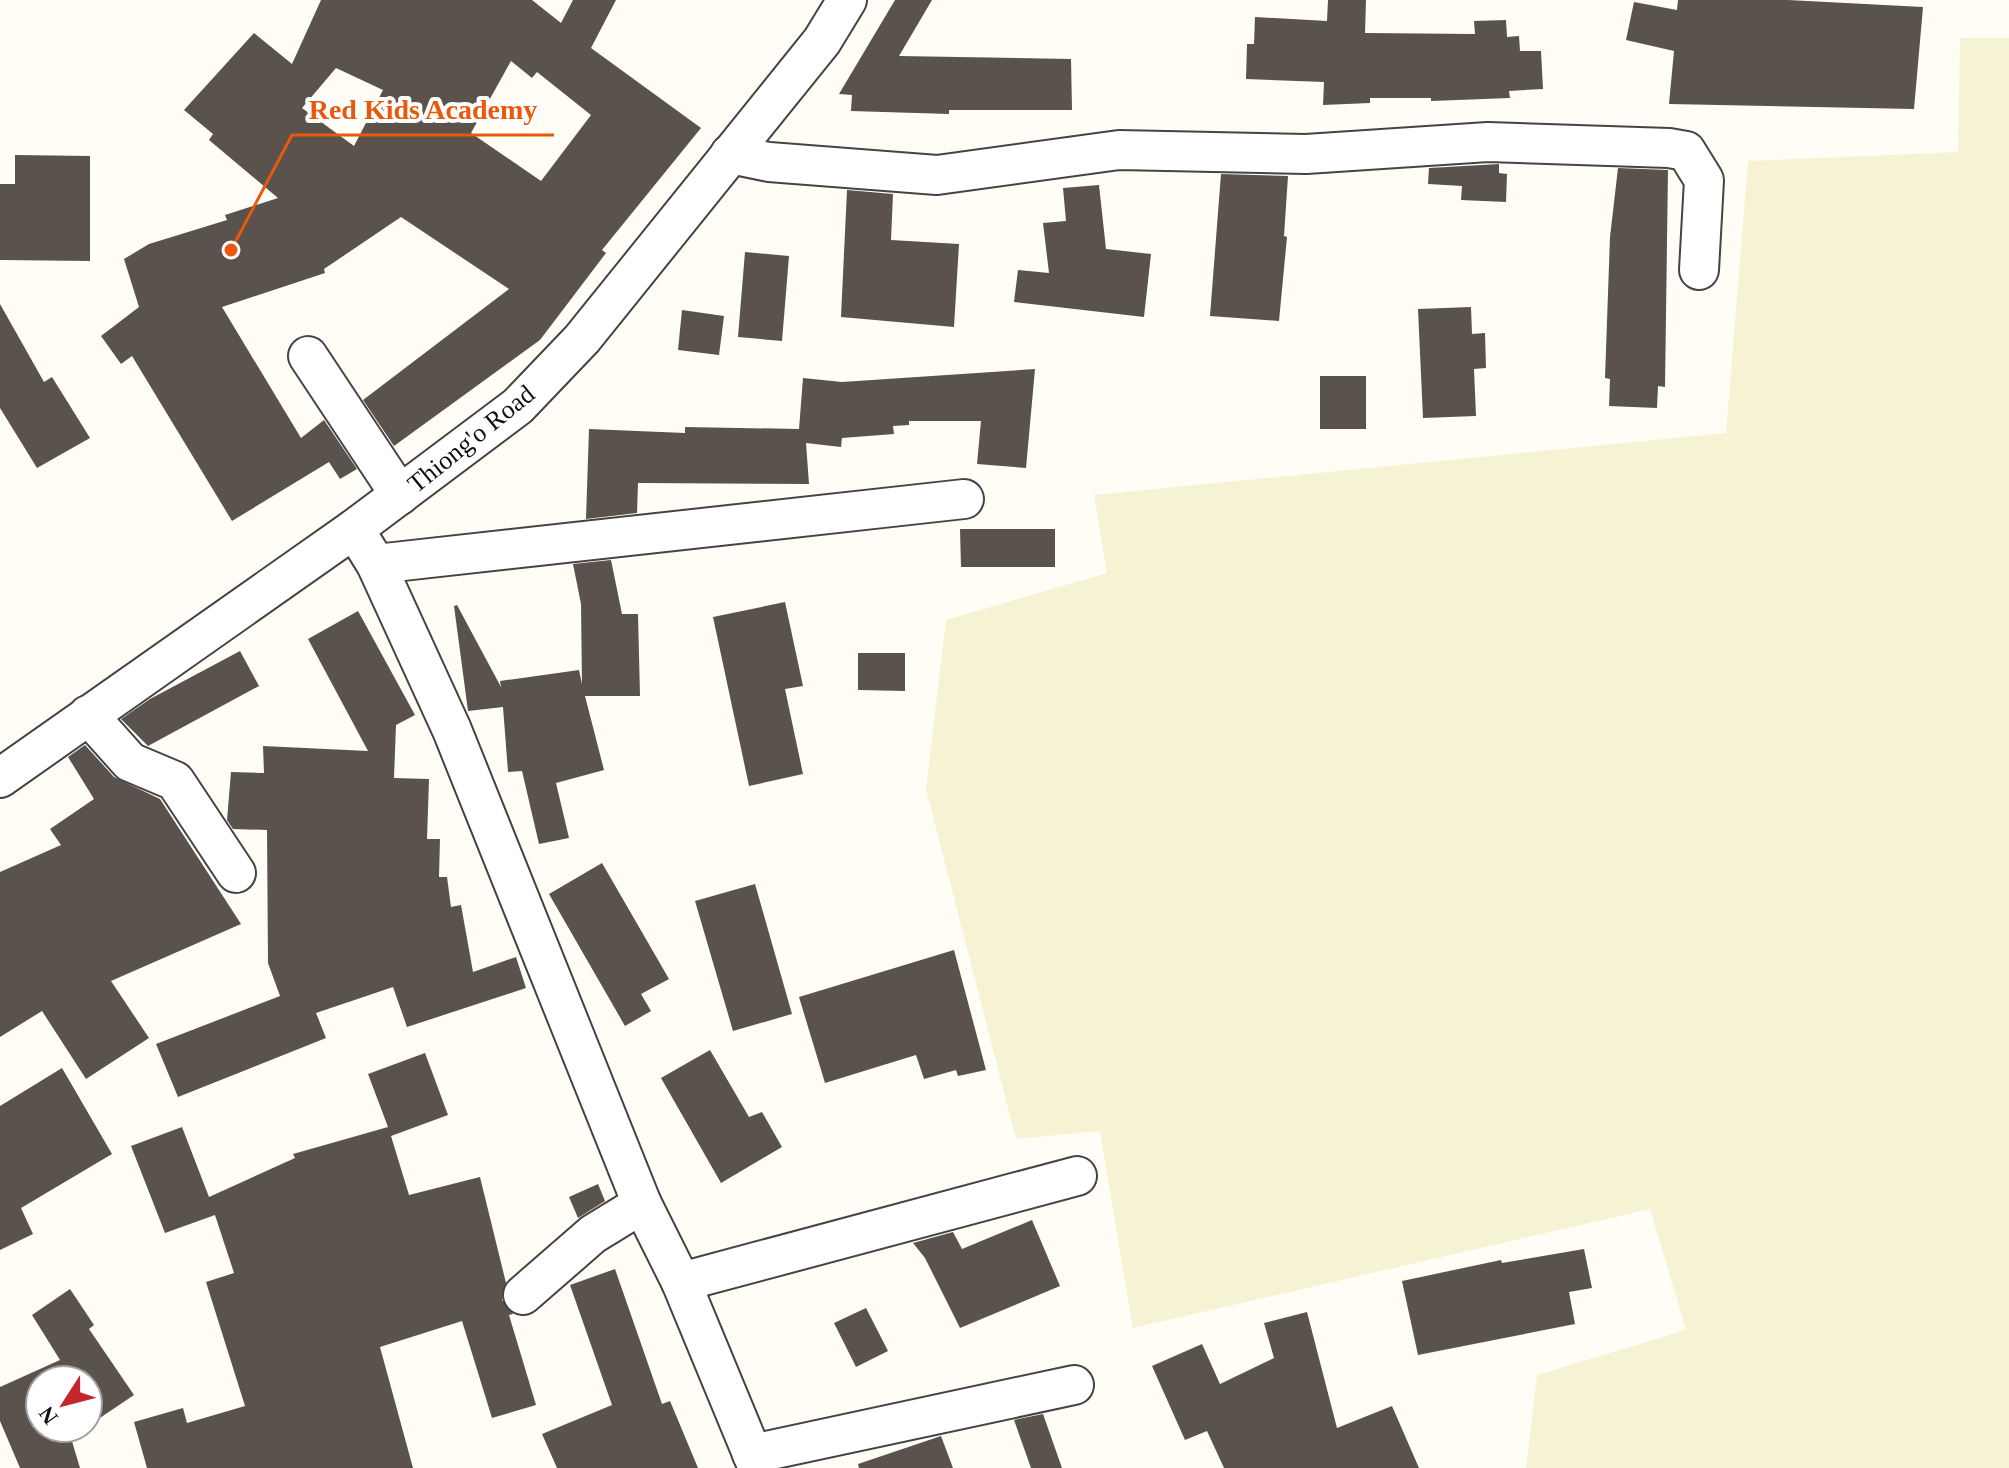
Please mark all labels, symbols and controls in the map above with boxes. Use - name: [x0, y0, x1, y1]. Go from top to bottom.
- callout: Red Kids Academy: [292, 83, 554, 135]
- text: Red Kids Academy: [309, 94, 537, 125]
- street label: Thiong'o Road: [402, 379, 540, 499]
- north arrow: [24, 1364, 104, 1444]
- text: N: [33, 1402, 63, 1429]

